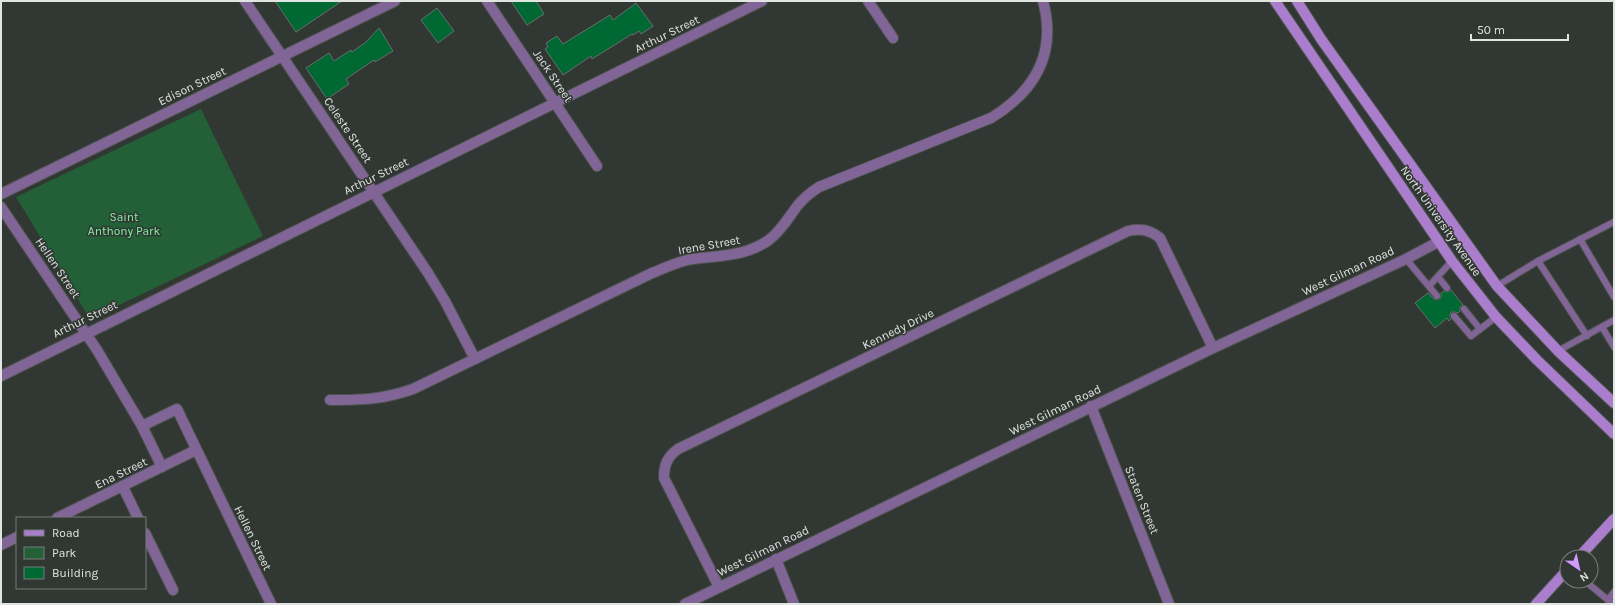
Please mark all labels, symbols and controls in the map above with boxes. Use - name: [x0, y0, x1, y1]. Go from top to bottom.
- street label: Arthur Street: [632, 12, 702, 56]
- scale bar: [1471, 16, 1568, 42]
- text: 50 m: [1477, 23, 1505, 37]
- street label: Jack Street: [530, 47, 576, 105]
- street label: Edison Street: [156, 63, 228, 108]
- street label: Celeste Street: [321, 95, 375, 166]
- street label: Arthur Street: [341, 154, 411, 198]
- street label: North University Avenue: [1398, 163, 1484, 279]
- park label: Saint Anthony Park: [88, 210, 160, 238]
- street label: Irene Street: [677, 233, 742, 257]
- street label: Hellen Street: [33, 235, 84, 301]
- street label: West Gilman Road: [1300, 243, 1396, 299]
- street label: Arthur Street: [50, 297, 120, 341]
- street label: Kennedy Drive: [860, 306, 936, 352]
- street label: West Gilman Road: [1007, 382, 1103, 438]
- street label: Ena Street: [93, 454, 150, 492]
- street label: Staten Street: [1122, 464, 1162, 536]
- street label: Hellen Street: [231, 503, 275, 573]
- legend: [16, 517, 146, 589]
- street label: West Gilman Road: [715, 523, 811, 579]
- text: Road: [52, 526, 80, 540]
- text: Park: [52, 546, 77, 560]
- north arrow: [1559, 549, 1599, 589]
- text: Building: [52, 566, 99, 580]
- text: N: [1577, 569, 1591, 584]

